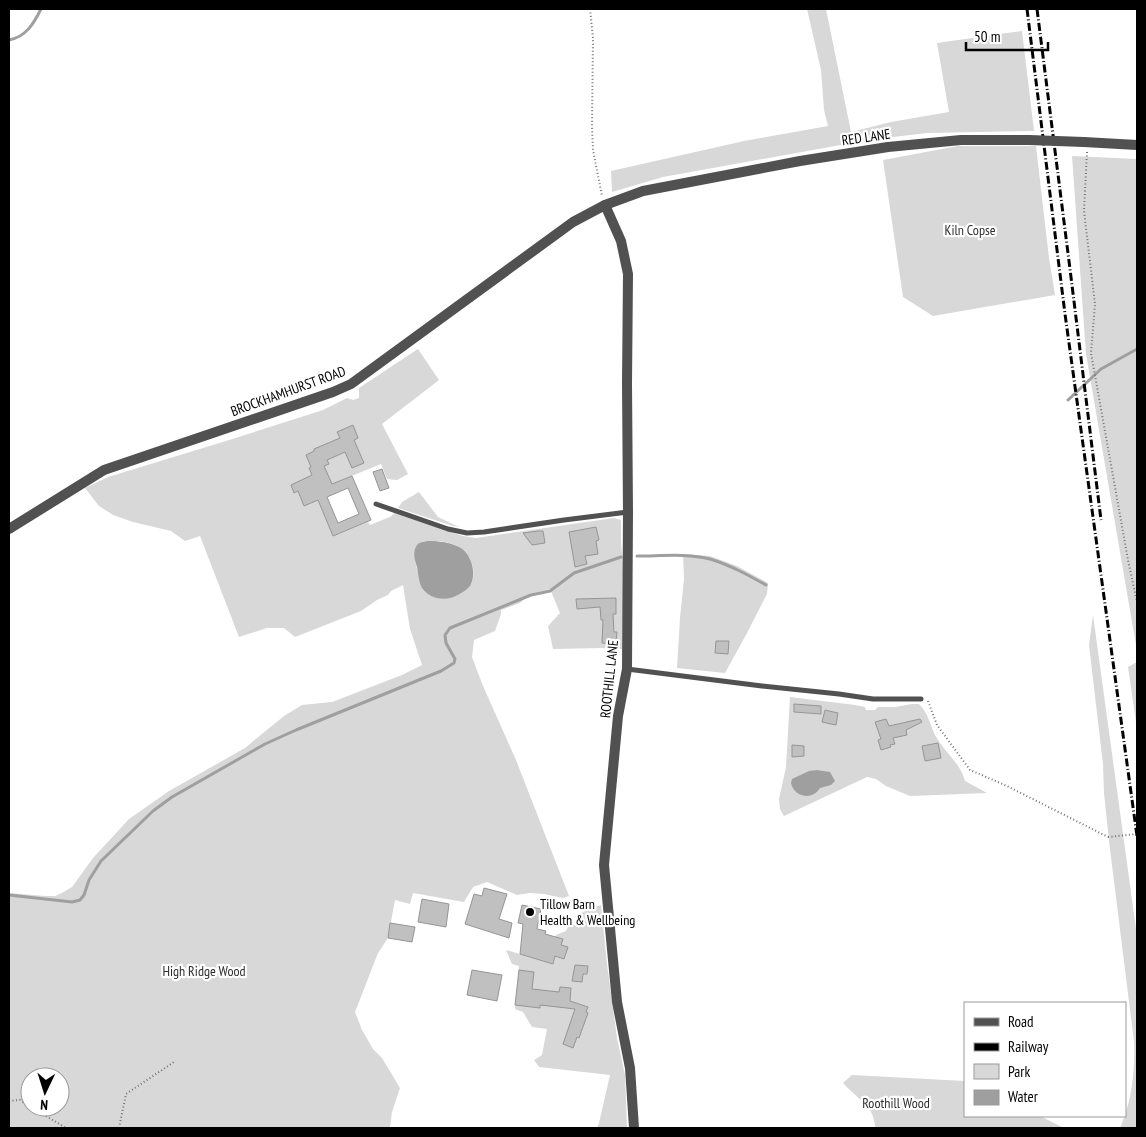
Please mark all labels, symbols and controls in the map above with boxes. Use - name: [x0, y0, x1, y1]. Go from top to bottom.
- scale bar: [966, 20, 1048, 52]
- text: 50 m: [974, 27, 1000, 46]
- street label: RED LANE: [840, 125, 892, 149]
- park label: Kiln Copse: [945, 221, 996, 239]
- street label: BROCKHAMHURST ROAD: [228, 362, 348, 420]
- street label: ROOTHILL LANE: [596, 639, 622, 719]
- place label: Tillow Barn Health & Wellbeing: [540, 895, 635, 929]
- marker: Tillow Barn Health & Wellbeing: [524, 906, 536, 918]
- park label: High Ridge Wood: [162, 962, 246, 980]
- legend: [964, 1002, 1126, 1117]
- text: Road: [1008, 1012, 1034, 1031]
- text: Railway: [1008, 1037, 1049, 1056]
- text: Park: [1008, 1062, 1030, 1081]
- north arrow: [20, 1067, 70, 1117]
- text: Water: [1008, 1087, 1039, 1106]
- park label: Roothill Wood: [862, 1094, 930, 1112]
- text: N: [40, 1096, 48, 1114]

